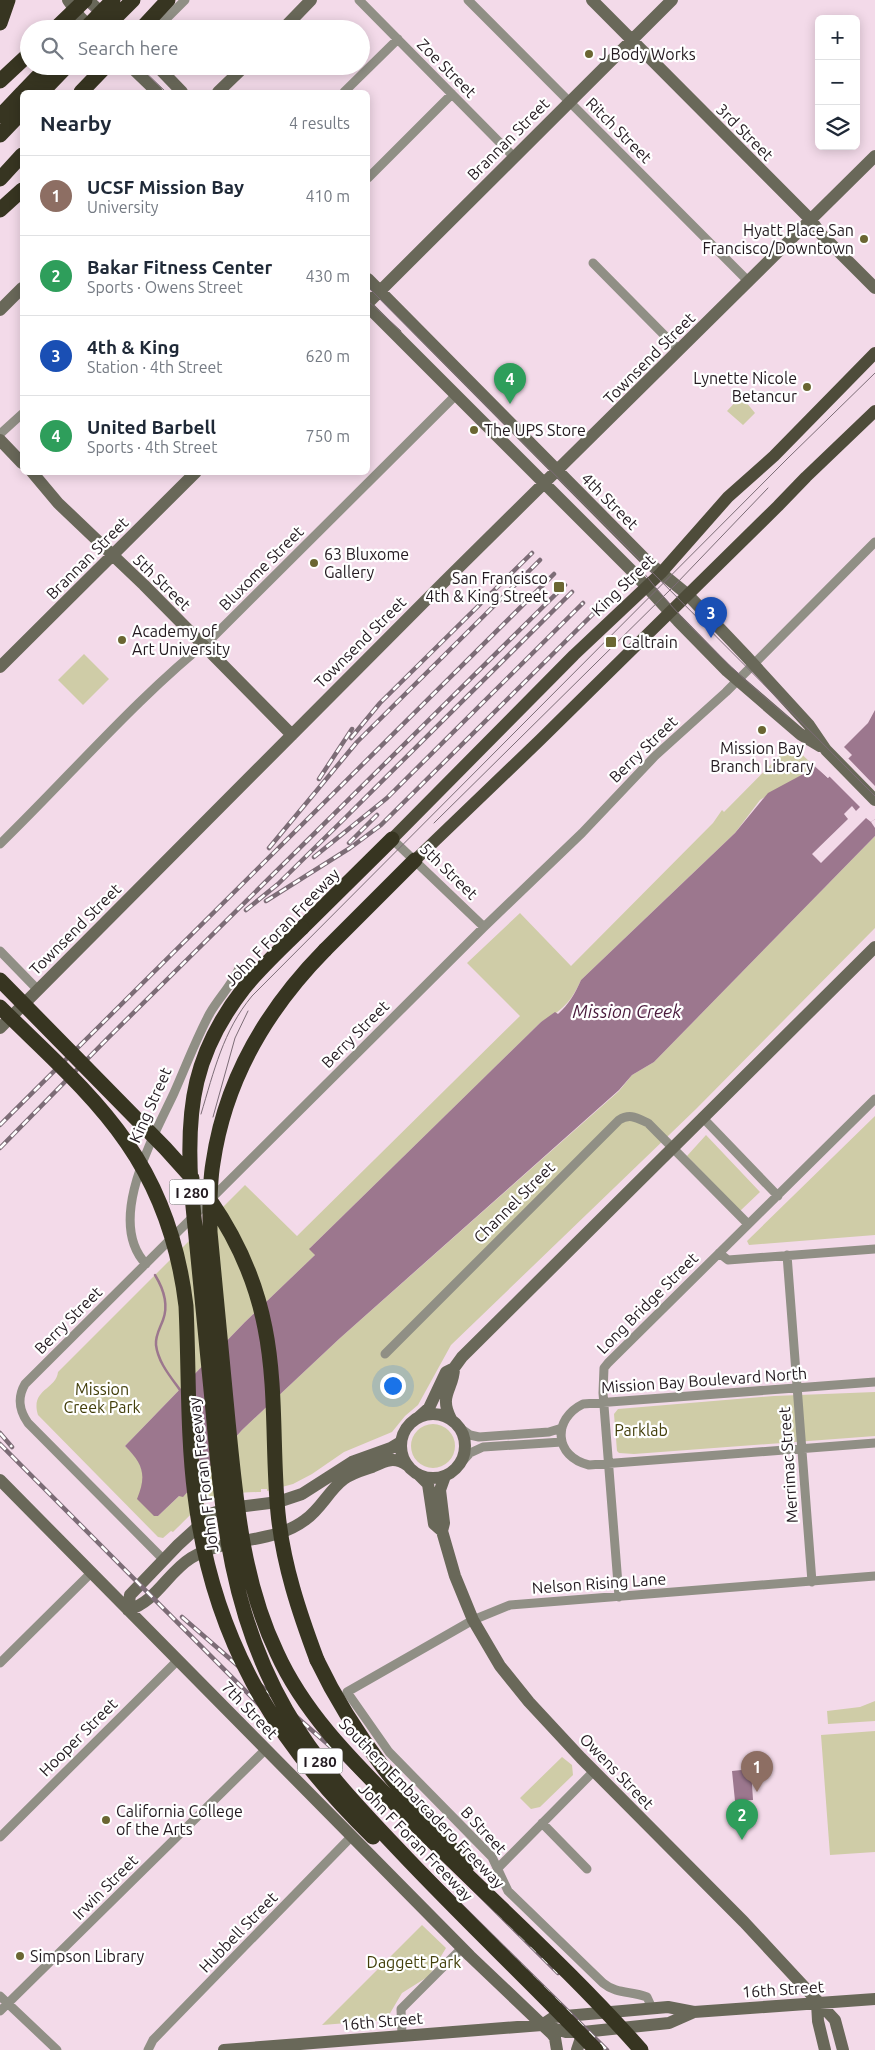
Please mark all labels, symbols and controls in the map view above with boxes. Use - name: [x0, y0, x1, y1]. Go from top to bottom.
- map controls: [815, 15, 860, 150]
- button: +: [815, 15, 860, 60]
- search box: [20, 20, 370, 75]
- icon: search: [38, 34, 66, 62]
- street label: Zoe Street: [414, 35, 481, 102]
- text: Search here: [78, 37, 178, 59]
- place label: J Body Works: [599, 45, 696, 63]
- marker: J Body Works: [583, 48, 595, 60]
- button: −: [815, 60, 860, 105]
- street label: Brannan Street: [463, 94, 553, 184]
- street label: Ritch Street: [583, 94, 656, 167]
- street label: 3rd Street: [713, 100, 778, 165]
- button: layers: [815, 105, 860, 150]
- text: Nearby: [40, 111, 111, 135]
- text: 4 results: [289, 114, 350, 132]
- text: UCSF Mission Bay: [87, 176, 244, 198]
- text: 1: [51, 187, 61, 205]
- text: 410 m: [305, 187, 350, 205]
- text: University: [87, 198, 158, 216]
- place label: Hyatt Place San Francisco/Downtown: [702, 221, 854, 257]
- marker: Hyatt Place San Francisco/Downtown: [858, 233, 870, 245]
- text: Bakar Fitness Center: [87, 256, 272, 278]
- text: 2: [51, 267, 61, 285]
- text: 430 m: [305, 267, 350, 285]
- text: Sports · Owens Street: [87, 278, 243, 296]
- street label: Townsend Street: [600, 308, 699, 407]
- text: 4th & King: [87, 336, 180, 358]
- text: 3: [51, 347, 61, 365]
- text: 620 m: [305, 347, 350, 365]
- text: Station · 4th Street: [87, 358, 223, 376]
- pin: 4: [494, 363, 526, 404]
- place label: Lynette Nicole Betancur: [693, 369, 797, 405]
- marker: Lynette Nicole Betancur: [801, 381, 813, 393]
- text: United Barbell: [87, 416, 216, 438]
- place label: The UPS Store: [484, 421, 586, 439]
- marker: The UPS Store: [468, 424, 480, 436]
- text: 4: [51, 427, 61, 445]
- text: 750 m: [305, 427, 350, 445]
- text: Sports · 4th Street: [87, 438, 217, 456]
- street label: 4th Street: [578, 469, 643, 534]
- street label: Brannan Street: [42, 513, 132, 603]
- street label: Bluxome Street: [215, 522, 307, 614]
- place label: 63 Bluxome Gallery: [324, 545, 409, 581]
- street label: 5th Street: [130, 550, 195, 614]
- street label: King Street: [588, 550, 659, 619]
- marker: 63 Bluxome Gallery: [308, 557, 320, 569]
- place label: San Francisco 4th & King Street: [425, 569, 549, 605]
- marker: San Francisco 4th & King Street: [552, 580, 566, 594]
- street label: Townsend Street: [311, 592, 410, 691]
- pin: 3: [695, 597, 727, 638]
- place label: Academy of Art University: [132, 622, 230, 658]
- place label: Caltrain: [622, 633, 678, 651]
- marker: Academy of Art University: [116, 634, 128, 646]
- marker: Caltrain: [604, 635, 618, 649]
- street label: Berry Street: [605, 712, 681, 786]
- marker: Mission Bay Branch Library: [756, 724, 768, 736]
- place label: Mission Bay Branch Library: [710, 739, 814, 775]
- street label: 5th Street: [417, 839, 482, 903]
- street label: John F Foran Freeway: [221, 864, 343, 989]
- street label: Townsend Street: [26, 879, 125, 978]
- street label: Berry Street: [318, 996, 393, 1071]
- water label: Mission Creek: [573, 1001, 682, 1021]
- street label: King Street: [125, 1064, 175, 1145]
- street label: Channel Street: [470, 1157, 559, 1246]
- road number: I 280: [170, 1180, 214, 1204]
- street label: Long Bridge Street: [593, 1248, 702, 1357]
- street label: Berry Street: [31, 1282, 106, 1357]
- street label: Mission Bay Boulevard North: [600, 1364, 808, 1396]
- your location: [380, 1373, 406, 1399]
- park label: Mission Creek Park: [63, 1380, 141, 1416]
- street label: John F Foran Freeway: [185, 1396, 221, 1554]
- street label: Merrimac Street: [775, 1406, 801, 1524]
- park label: Parklab: [614, 1421, 668, 1439]
- street label: Nelson Rising Lane: [531, 1569, 667, 1597]
- street label: 7th Street: [218, 1678, 282, 1743]
- street label: Hooper Street: [35, 1694, 121, 1780]
- street label: Southern Embarcadero Freeway: [336, 1714, 508, 1892]
- street label: Owens Street: [576, 1729, 658, 1813]
- road number: I 280: [298, 1748, 342, 1774]
- pin: 1: [741, 1751, 773, 1792]
- street label: John F Foran Freeway: [355, 1780, 477, 1905]
- pin: 2: [726, 1799, 758, 1840]
- place label: California College of the Arts: [116, 1802, 243, 1838]
- street label: B Street: [457, 1802, 511, 1858]
- marker: California College of the Arts: [100, 1814, 112, 1826]
- street label: Irwin Street: [69, 1850, 142, 1923]
- street label: Hubbell Street: [195, 1888, 281, 1976]
- place label: Simpson Library: [30, 1947, 145, 1965]
- marker: Simpson Library: [14, 1950, 26, 1962]
- park label: Daggett Park: [367, 1953, 461, 1971]
- street label: 16th Street: [742, 1977, 825, 2001]
- street label: 16th Street: [340, 2008, 424, 2034]

